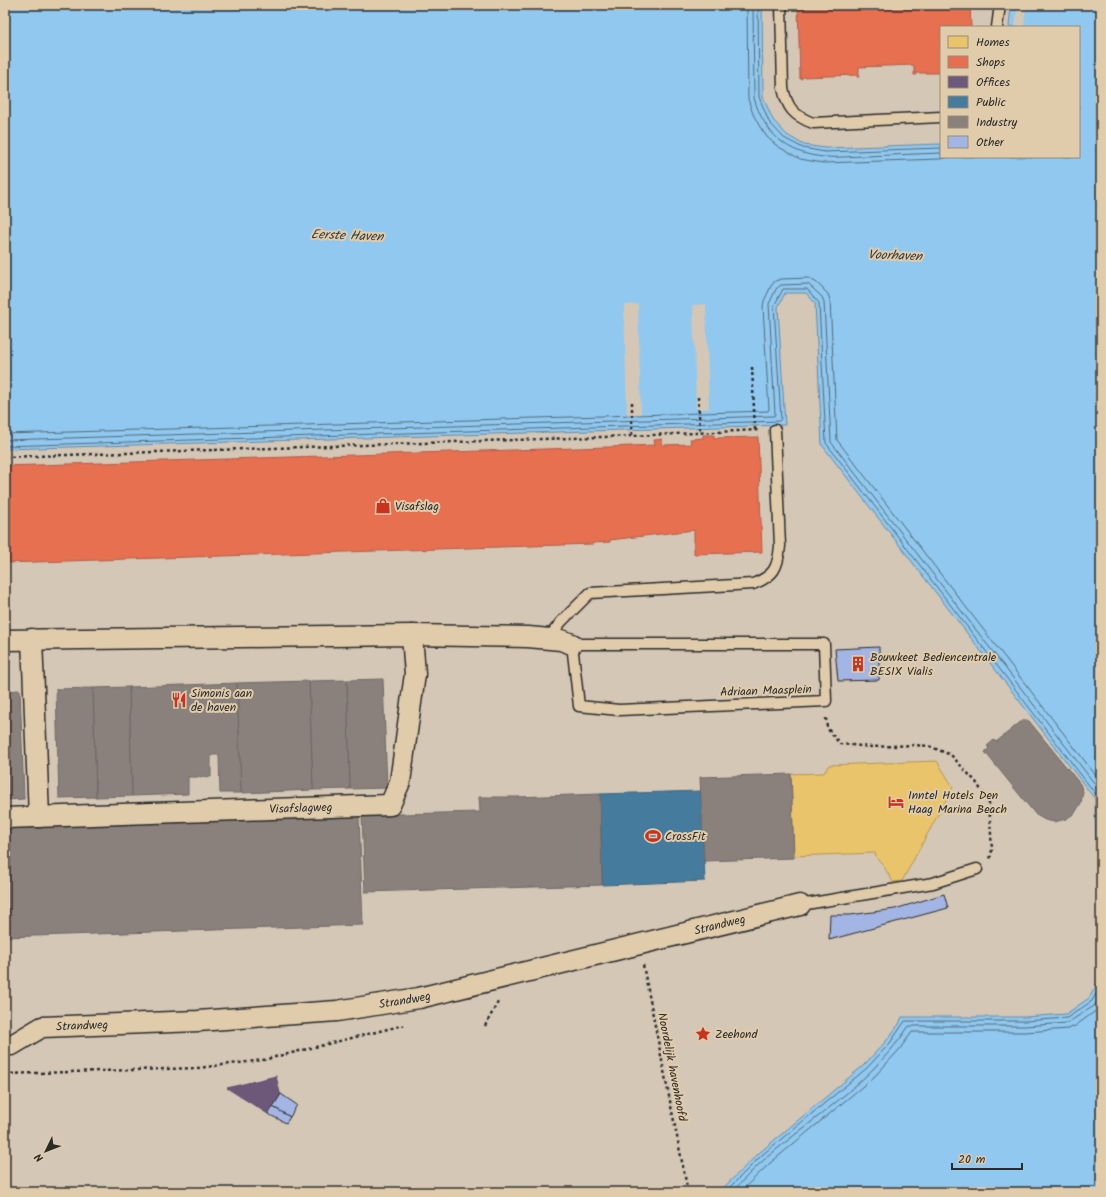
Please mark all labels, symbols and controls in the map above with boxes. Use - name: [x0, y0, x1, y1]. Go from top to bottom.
- legend: [940, 26, 1080, 158]
- text: Homes: [976, 33, 1010, 52]
- text: Shops: [976, 53, 1005, 72]
- text: Offices: [976, 73, 1010, 92]
- text: Public: [976, 93, 1006, 112]
- text: Industry: [976, 113, 1018, 132]
- text: Other: [976, 133, 1005, 152]
- water label: Eerste Haven: [310, 224, 385, 248]
- water label: Voorhaven: [867, 245, 924, 267]
- shop icon: Visafslag: [374, 497, 392, 515]
- place label: Visafslag: [395, 497, 439, 516]
- place label: Bouwkeet Bediencentrale BESIX Vialis: [870, 648, 997, 681]
- building icon: Bouwkeet Bediencentrale BESIX Vialis: [849, 655, 867, 673]
- street label: Adriaan Maasplein: [720, 680, 812, 702]
- place label: Simonis aan de haven: [191, 684, 252, 717]
- restaurant icon: Simonis aan de haven: [170, 691, 188, 709]
- place label: Inntel Hotels Den Haag Marina Beach: [908, 786, 1007, 819]
- hotel icon: Inntel Hotels Den Haag Marina Beach: [887, 793, 905, 811]
- street label: Visafslagweg: [269, 797, 333, 819]
- sports icon: CrossFit: [644, 827, 662, 845]
- place label: CrossFit: [665, 827, 706, 846]
- street label: Strandweg: [692, 909, 748, 940]
- street label: Strandweg: [377, 986, 433, 1014]
- street label: Noordelijk havenhoofd: [652, 1011, 692, 1124]
- street label: Strandweg: [56, 1015, 109, 1036]
- place icon: Zeehond: [694, 1025, 712, 1043]
- place label: Zeehond: [715, 1025, 759, 1044]
- north arrow: [26, 1131, 66, 1171]
- scale bar: [952, 1145, 1022, 1171]
- text: N: [30, 1148, 48, 1166]
- text: 20 m: [958, 1150, 986, 1169]

